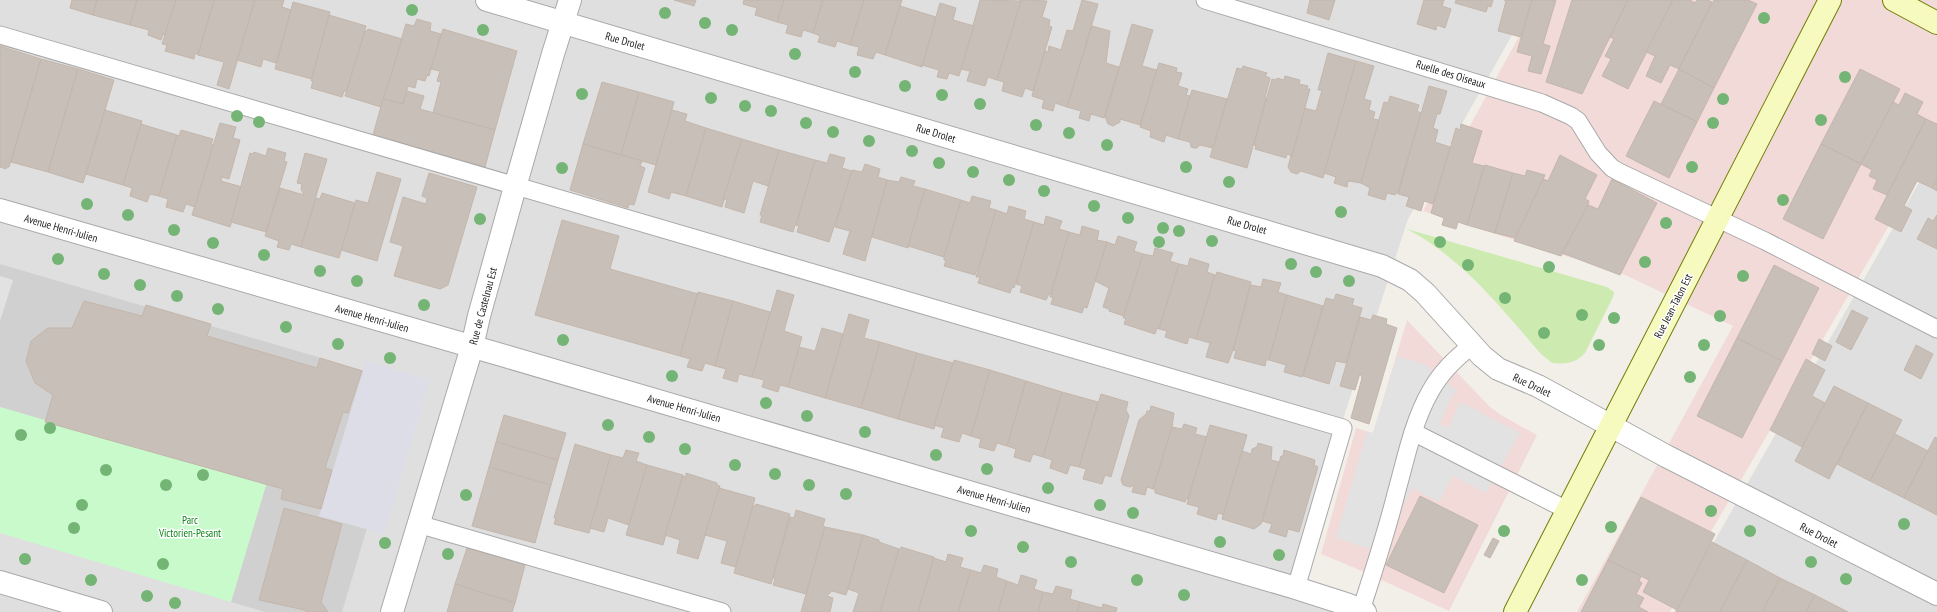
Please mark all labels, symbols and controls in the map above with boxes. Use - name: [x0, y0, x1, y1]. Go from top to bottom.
- street label: Rue Drolet: [604, 29, 646, 53]
- street label: Ruelle des Oiseaux: [1414, 57, 1488, 91]
- street label: Rue Drolet: [915, 120, 957, 146]
- street label: Avenue Henri-Julien: [23, 211, 100, 245]
- street label: Rue Drolet: [1226, 213, 1268, 237]
- street label: Rue de Castelnau Est: [466, 266, 500, 346]
- street label: Rue Jean-Talon Est: [1651, 271, 1695, 341]
- street label: Avenue Henri-Julien: [334, 301, 411, 335]
- street label: Rue Drolet: [1511, 370, 1553, 400]
- street label: Avenue Henri-Julien: [646, 391, 723, 425]
- street label: Avenue Henri-Julien: [956, 482, 1033, 516]
- park label: Parc Victorien-Pesant: [158, 513, 221, 540]
- street label: Rue Drolet: [1798, 520, 1840, 550]

